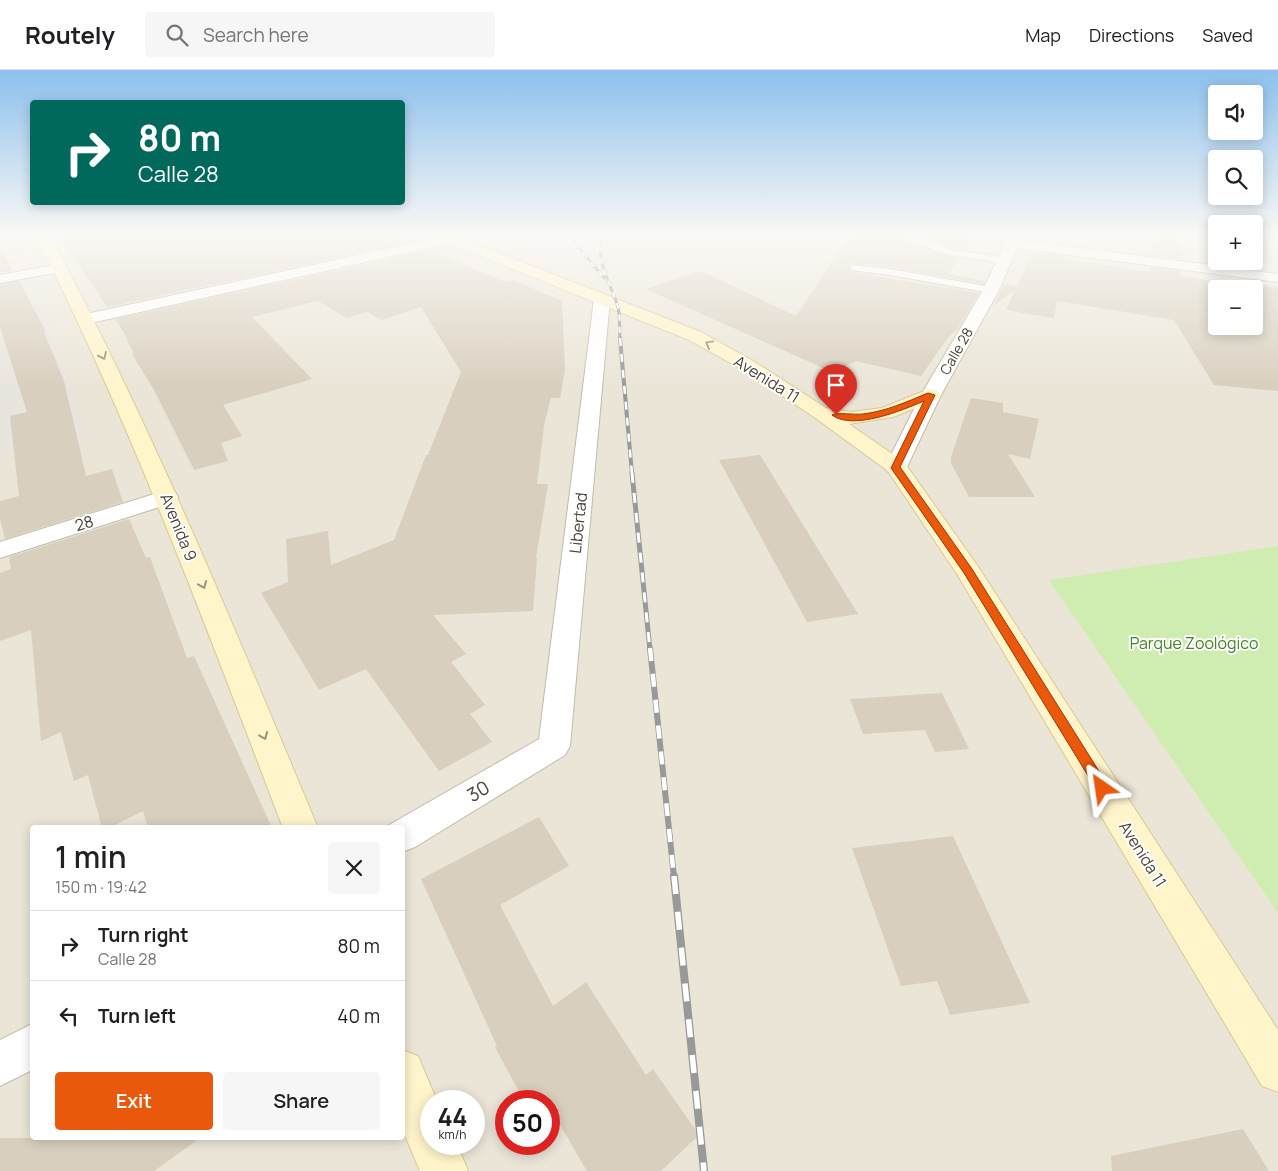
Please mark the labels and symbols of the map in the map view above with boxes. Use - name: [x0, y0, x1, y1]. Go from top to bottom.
- street label: Calle 28: [935, 324, 977, 378]
- one-way arrow: [706, 340, 715, 350]
- street label: Avenida 11: [730, 350, 804, 408]
- one-way arrow: [96, 351, 107, 360]
- pin: [815, 364, 857, 415]
- street label: Avenida 9: [155, 490, 203, 564]
- street label: Libertad: [564, 491, 592, 555]
- street label: 28: [72, 510, 96, 536]
- one-way arrow: [197, 580, 207, 589]
- park label: Parque Zoológico: [1130, 632, 1258, 654]
- one-way arrow: [258, 731, 268, 739]
- position arrow: [1075, 761, 1127, 813]
- street label: 30: [462, 774, 494, 808]
- street label: Avenida 11: [1114, 817, 1172, 891]
- speed limit sign: 50: [495, 1090, 560, 1155]

